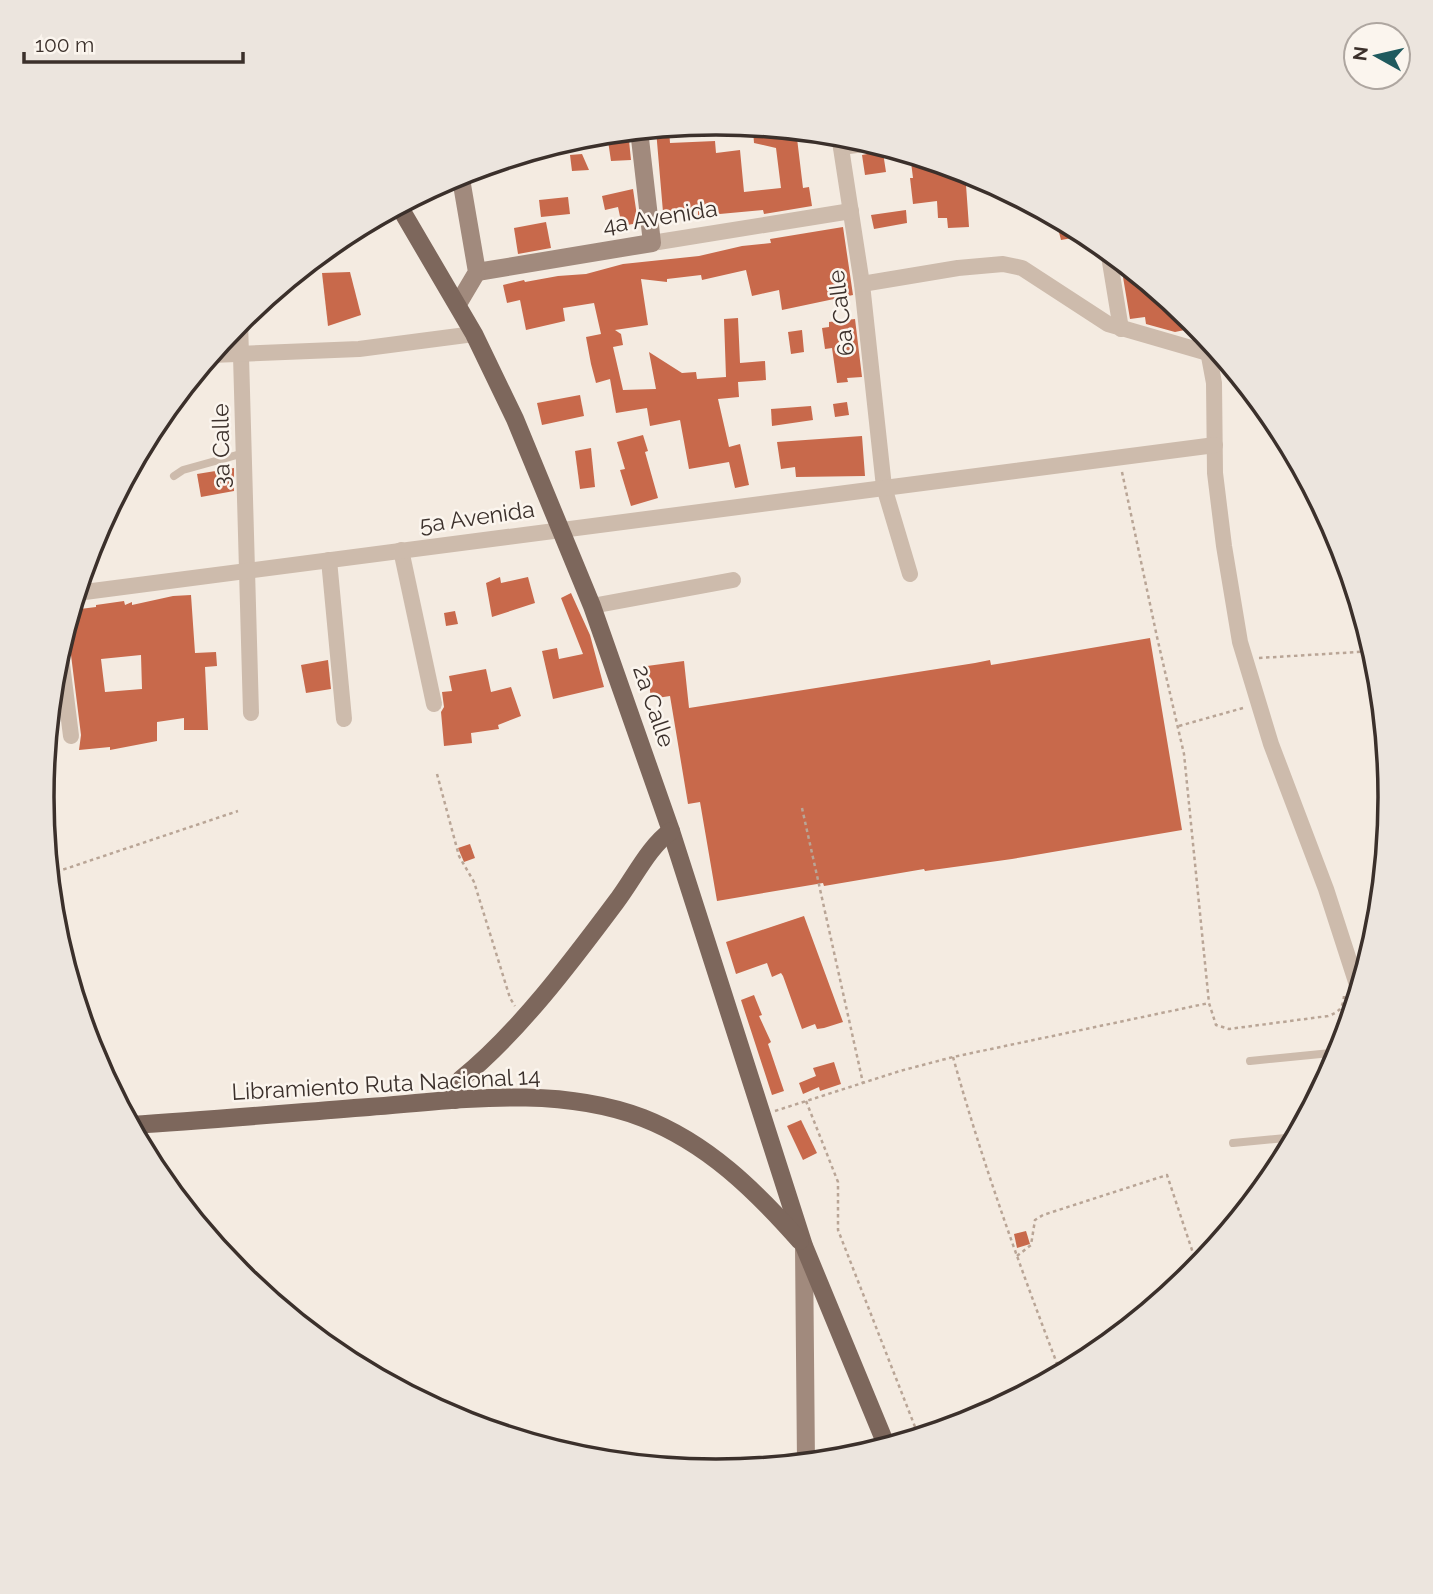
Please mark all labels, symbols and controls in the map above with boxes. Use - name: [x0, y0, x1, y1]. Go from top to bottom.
- scale bar: [24, 21, 243, 65]
- north arrow: [1342, 21, 1412, 91]
- text: 100 m: [35, 32, 94, 57]
- text: N: [1348, 45, 1372, 62]
- street label: 4a Avenida: [601, 194, 719, 239]
- street label: 6a Calle: [822, 268, 859, 358]
- street label: 3a Calle: [206, 403, 235, 489]
- street label: 5a Avenida: [418, 495, 536, 538]
- street label: 2a Calle: [628, 661, 681, 750]
- street label: Libramiento Ruta Nacional 14: [231, 1062, 541, 1105]

